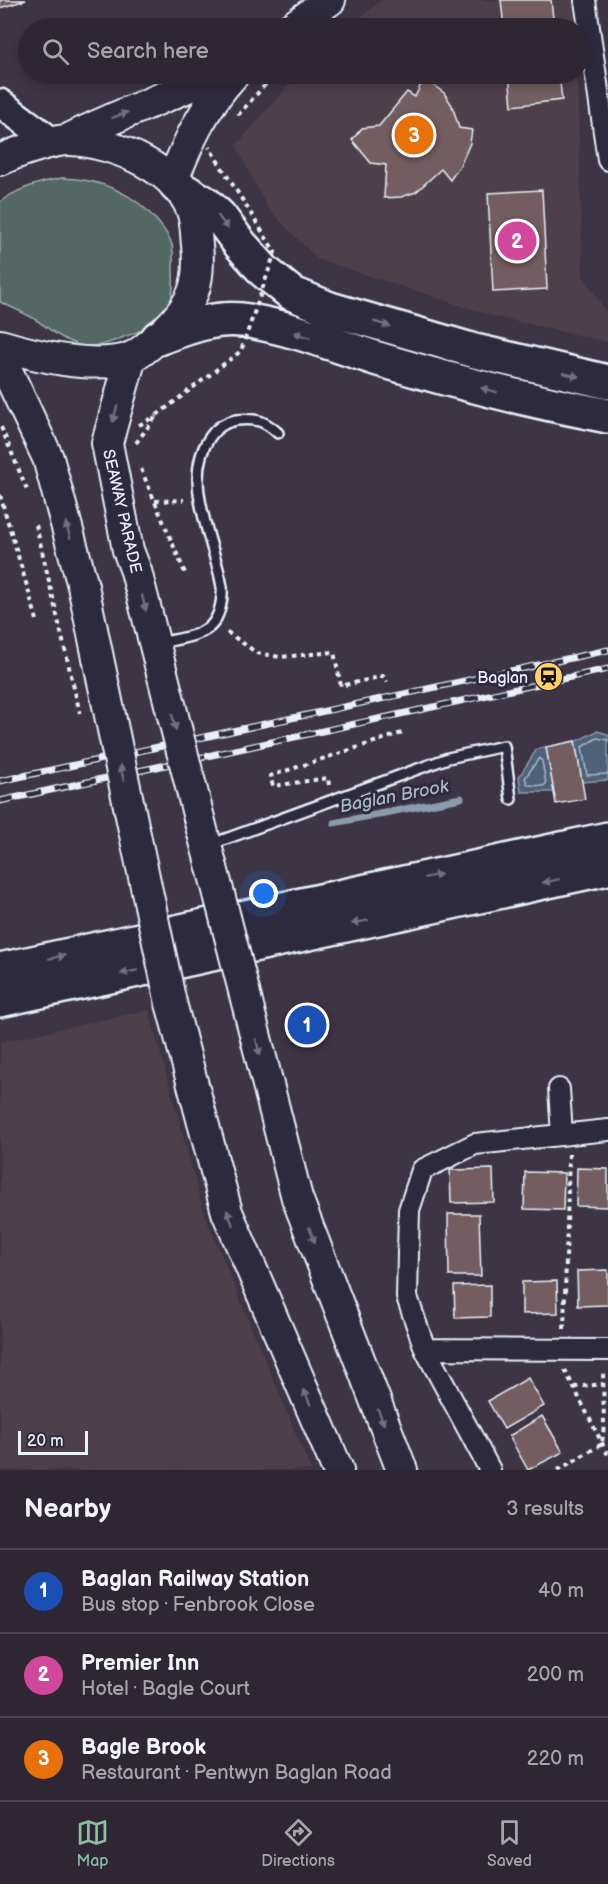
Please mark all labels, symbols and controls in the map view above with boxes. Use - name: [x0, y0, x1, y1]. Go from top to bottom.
- search box: [18, 18, 590, 84]
- icon: search: [39, 35, 72, 68]
- text: Search here: [87, 38, 209, 65]
- one-way arrow: [112, 110, 130, 120]
- pin: 3: [394, 112, 434, 158]
- one-way arrow: [217, 215, 229, 230]
- pin: 2: [498, 218, 536, 264]
- one-way arrow: [373, 320, 391, 329]
- one-way arrow: [293, 330, 311, 339]
- one-way arrow: [561, 370, 580, 380]
- one-way arrow: [480, 384, 499, 394]
- one-way arrow: [110, 405, 119, 423]
- street label: SEAWAY PARADE: [98, 448, 145, 575]
- one-way arrow: [62, 521, 72, 539]
- one-way arrow: [139, 594, 149, 612]
- station icon: Baglan: [533, 661, 565, 693]
- place label: Baglan: [477, 669, 528, 688]
- one-way arrow: [170, 713, 180, 731]
- one-way arrow: [117, 763, 126, 782]
- water label: Baglan Brook: [338, 775, 451, 817]
- one-way arrow: [423, 871, 442, 881]
- one-way arrow: [542, 876, 560, 886]
- your location: [249, 879, 278, 908]
- one-way arrow: [351, 918, 370, 927]
- one-way arrow: [48, 952, 67, 961]
- one-way arrow: [119, 968, 138, 977]
- pin: 1: [288, 1002, 326, 1048]
- one-way arrow: [254, 1038, 264, 1057]
- one-way arrow: [225, 1209, 234, 1227]
- one-way arrow: [307, 1226, 317, 1244]
- one-way arrow: [302, 1388, 311, 1406]
- one-way arrow: [377, 1408, 387, 1426]
- scale bar: [18, 1428, 88, 1456]
- text: 20 m: [27, 1432, 63, 1451]
- text: Nearby: [24, 1494, 111, 1525]
- text: 3 results: [506, 1497, 584, 1521]
- text: Baglan Railway Station: [81, 1566, 309, 1593]
- text: 1: [39, 1579, 48, 1603]
- text: 40 m: [538, 1579, 584, 1603]
- text: Bus stop · Fenbrook Close: [81, 1593, 315, 1617]
- text: Premier Inn: [81, 1650, 199, 1677]
- text: 2: [38, 1663, 49, 1687]
- text: 200 m: [527, 1663, 584, 1687]
- text: Hotel · Bagle Court: [81, 1677, 250, 1701]
- text: Bagle Brook: [81, 1734, 206, 1761]
- text: 3: [38, 1747, 49, 1771]
- text: 220 m: [527, 1747, 584, 1771]
- text: Restaurant · Pentwyn Baglan Road: [81, 1761, 392, 1785]
- tab: Map: [76, 1816, 109, 1871]
- tab: Directions: [261, 1816, 335, 1871]
- tab: Saved: [487, 1816, 532, 1871]

